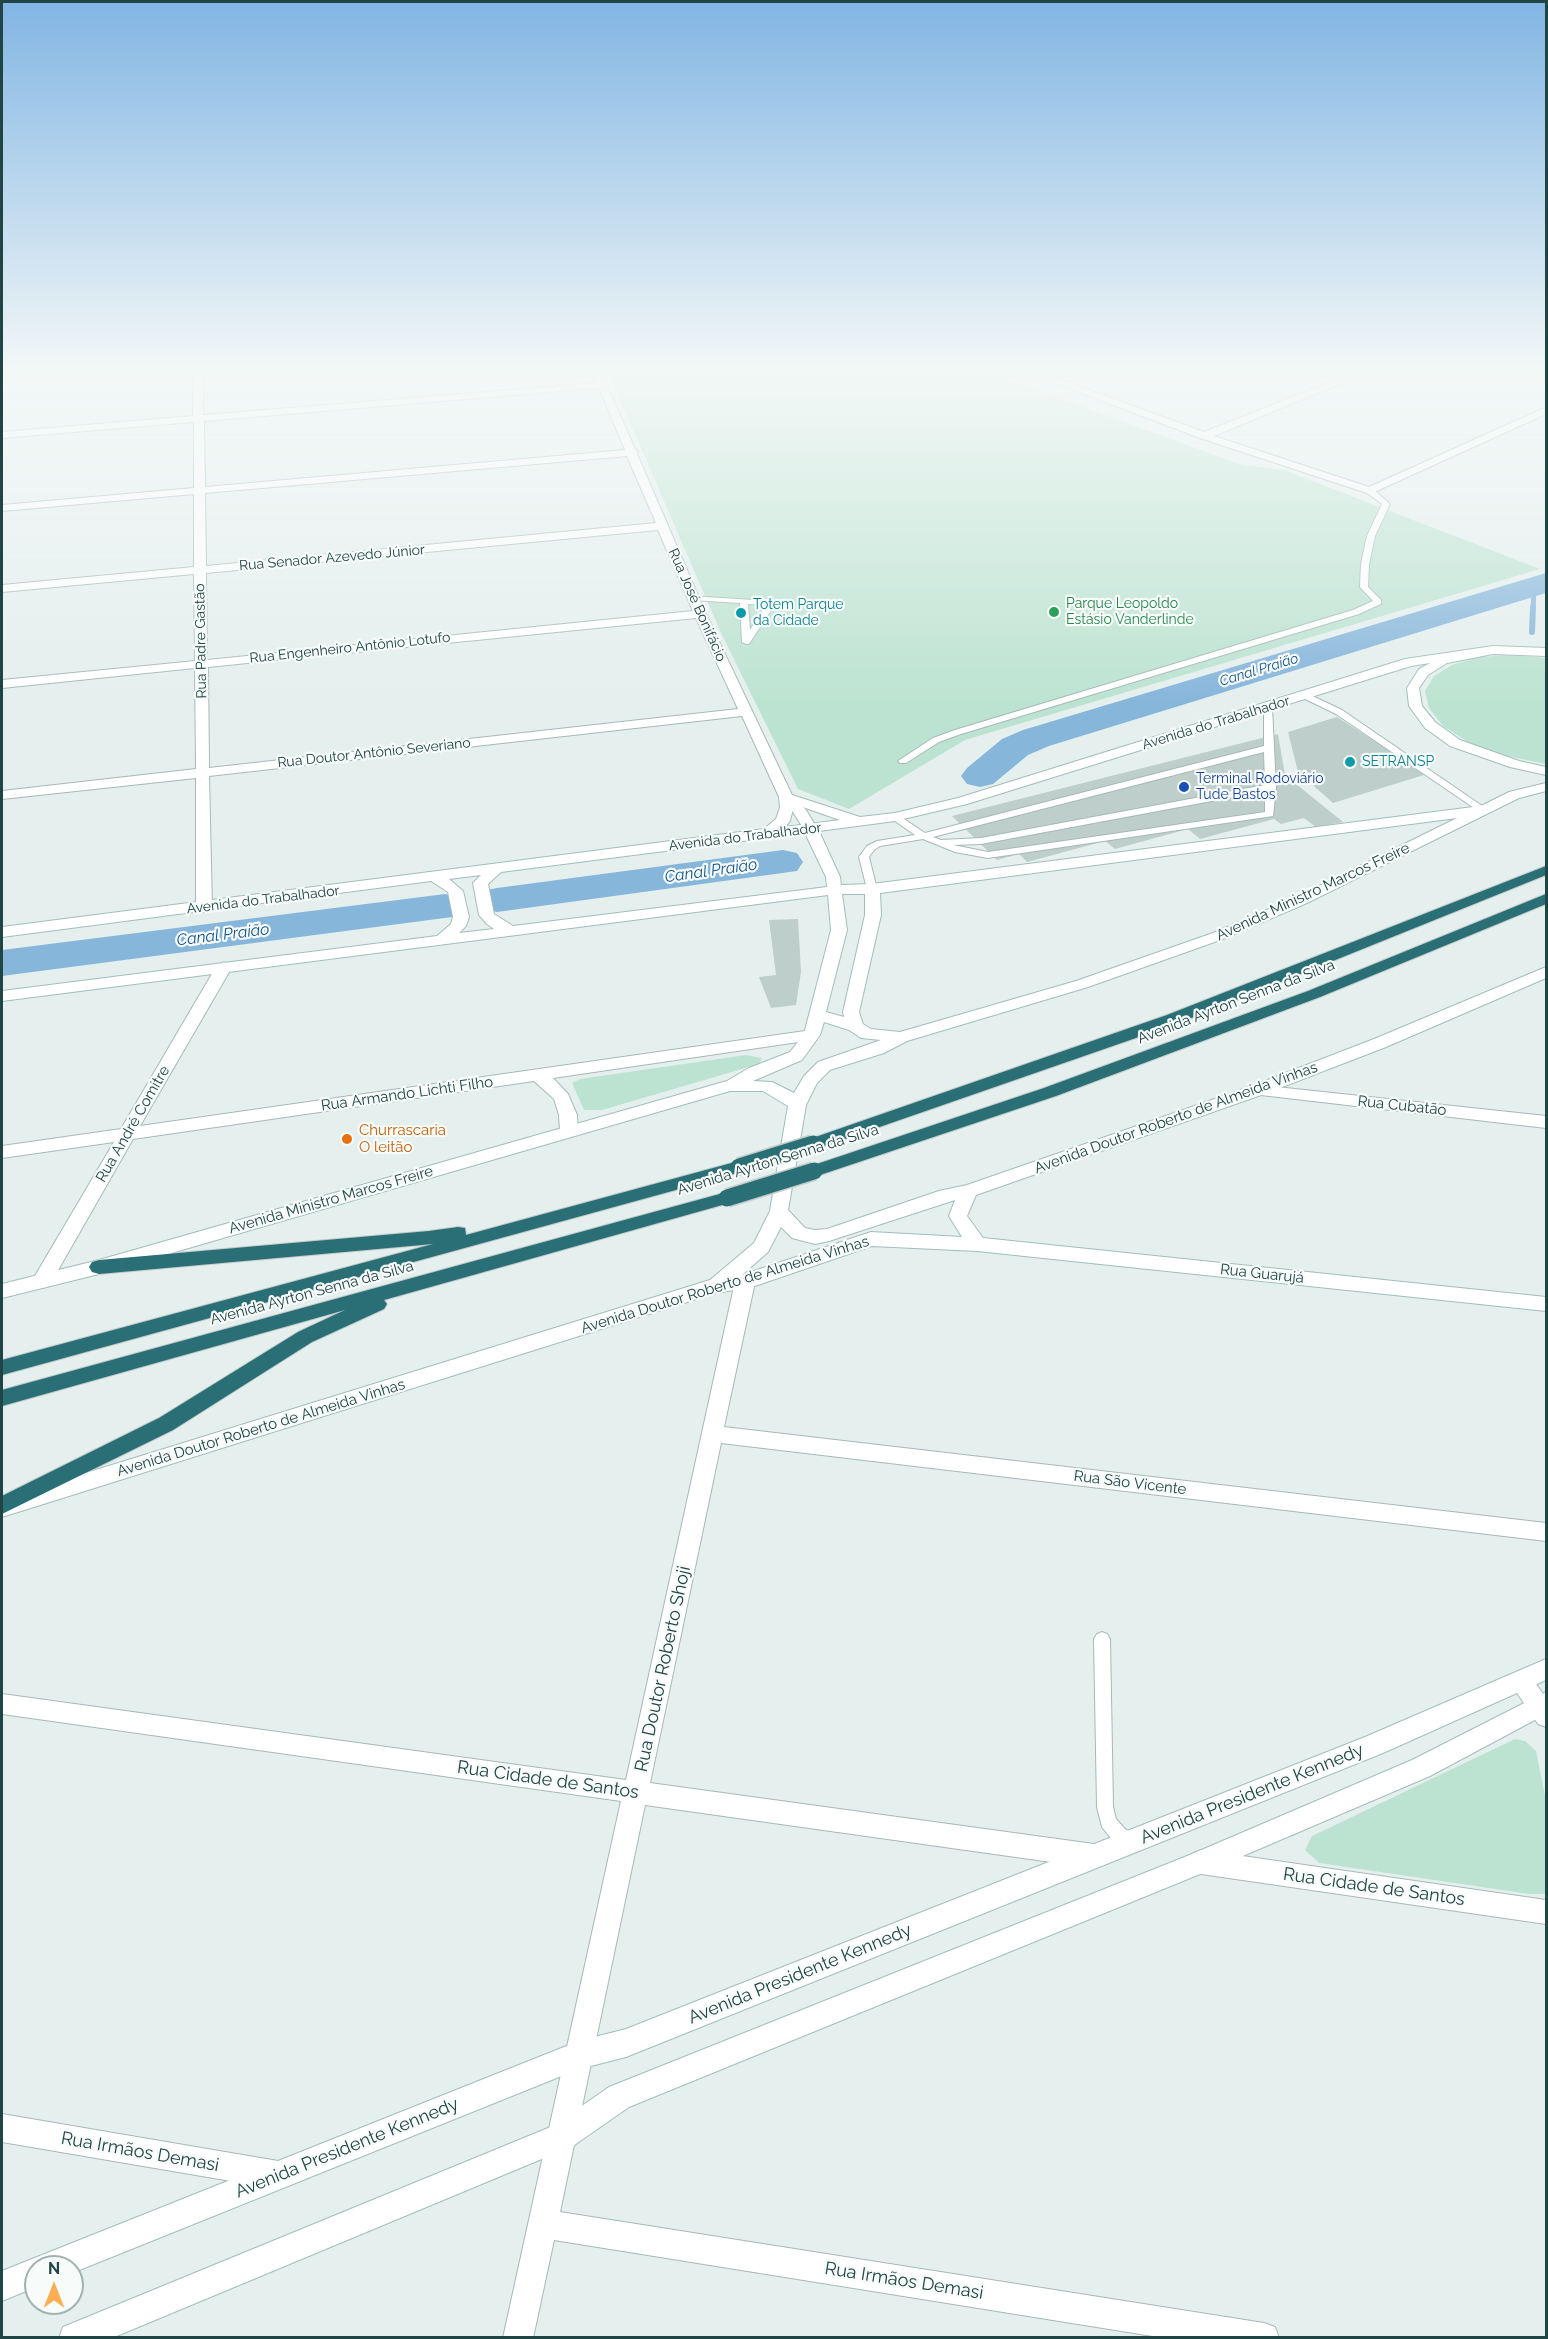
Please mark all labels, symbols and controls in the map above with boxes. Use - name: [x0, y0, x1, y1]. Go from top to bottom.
- street label: Rua Senador Azevedo Júnior: [238, 542, 426, 574]
- street label: Rua José Bonifácio: [664, 546, 730, 664]
- street label: Rua Padre Gastão: [192, 583, 210, 699]
- place label: Parque Leopoldo Estásio Vanderlinde: [1066, 596, 1194, 628]
- place label: Totem Parque da Cidade: [753, 597, 844, 630]
- marker: Parque Leopoldo Estásio Vanderlinde: [1047, 605, 1061, 619]
- marker: Totem Parque da Cidade: [734, 606, 748, 620]
- street label: Rua Engenheiro Antônio Lotufo: [249, 629, 451, 667]
- water label: Canal Praião: [1217, 650, 1301, 690]
- street label: Avenida do Trabalhador: [1140, 692, 1292, 754]
- street label: Rua Doutor Antônio Severiano: [277, 734, 471, 772]
- place label: SETRANSP: [1362, 754, 1434, 770]
- marker: SETRANSP: [1343, 755, 1357, 769]
- place label: Terminal Rodoviário Tude Bastos: [1196, 771, 1324, 804]
- marker: Terminal Rodoviário Tude Bastos: [1177, 780, 1191, 794]
- street label: Avenida do Trabalhador: [668, 819, 822, 855]
- street label: Avenida Ministro Marcos Freire: [1213, 839, 1413, 945]
- water label: Canal Praião: [663, 855, 759, 887]
- street label: Avenida do Trabalhador: [186, 882, 340, 918]
- water label: Canal Praião: [175, 920, 271, 950]
- street label: Avenida Ayrton Senna da Silva: [1135, 956, 1337, 1048]
- street label: Avenida Doutor Roberto de Almeida Vinhas: [1032, 1058, 1320, 1178]
- street label: Rua André Comitre: [92, 1063, 174, 1185]
- street label: Rua Armando Lichti Filho: [320, 1073, 494, 1115]
- street label: Rua Cubatão: [1357, 1092, 1447, 1120]
- place label: Churrascaria O leitão: [359, 1121, 446, 1156]
- street label: Avenida Ayrton Senna da Silva: [675, 1121, 881, 1199]
- marker: Churrascaria O leitão: [340, 1132, 354, 1146]
- street label: Avenida Ministro Marcos Freire: [227, 1162, 435, 1238]
- street label: Avenida Doutor Roberto de Almeida Vinhas: [579, 1233, 871, 1337]
- street label: Avenida Ayrton Senna da Silva: [208, 1257, 416, 1329]
- street label: Rua Guarujá: [1219, 1261, 1305, 1287]
- street label: Avenida Doutor Roberto de Almeida Vinhas: [115, 1376, 407, 1480]
- street label: Rua São Vicente: [1073, 1467, 1187, 1499]
- street label: Rua Doutor Roberto Shoji: [631, 1564, 695, 1774]
- street label: Avenida Presidente Kennedy: [1137, 1739, 1367, 1849]
- street label: Rua Cidade de Santos: [456, 1757, 640, 1803]
- street label: Rua Cidade de Santos: [1282, 1864, 1466, 1910]
- street label: Avenida Presidente Kennedy: [685, 1919, 915, 2029]
- street label: Avenida Presidente Kennedy: [232, 2093, 462, 2203]
- street label: Rua Irmãos Demasi: [59, 2127, 221, 2177]
- north arrow: [24, 2255, 84, 2315]
- street label: Rua Irmãos Demasi: [823, 2258, 985, 2304]
- text: N: [48, 2259, 60, 2278]

